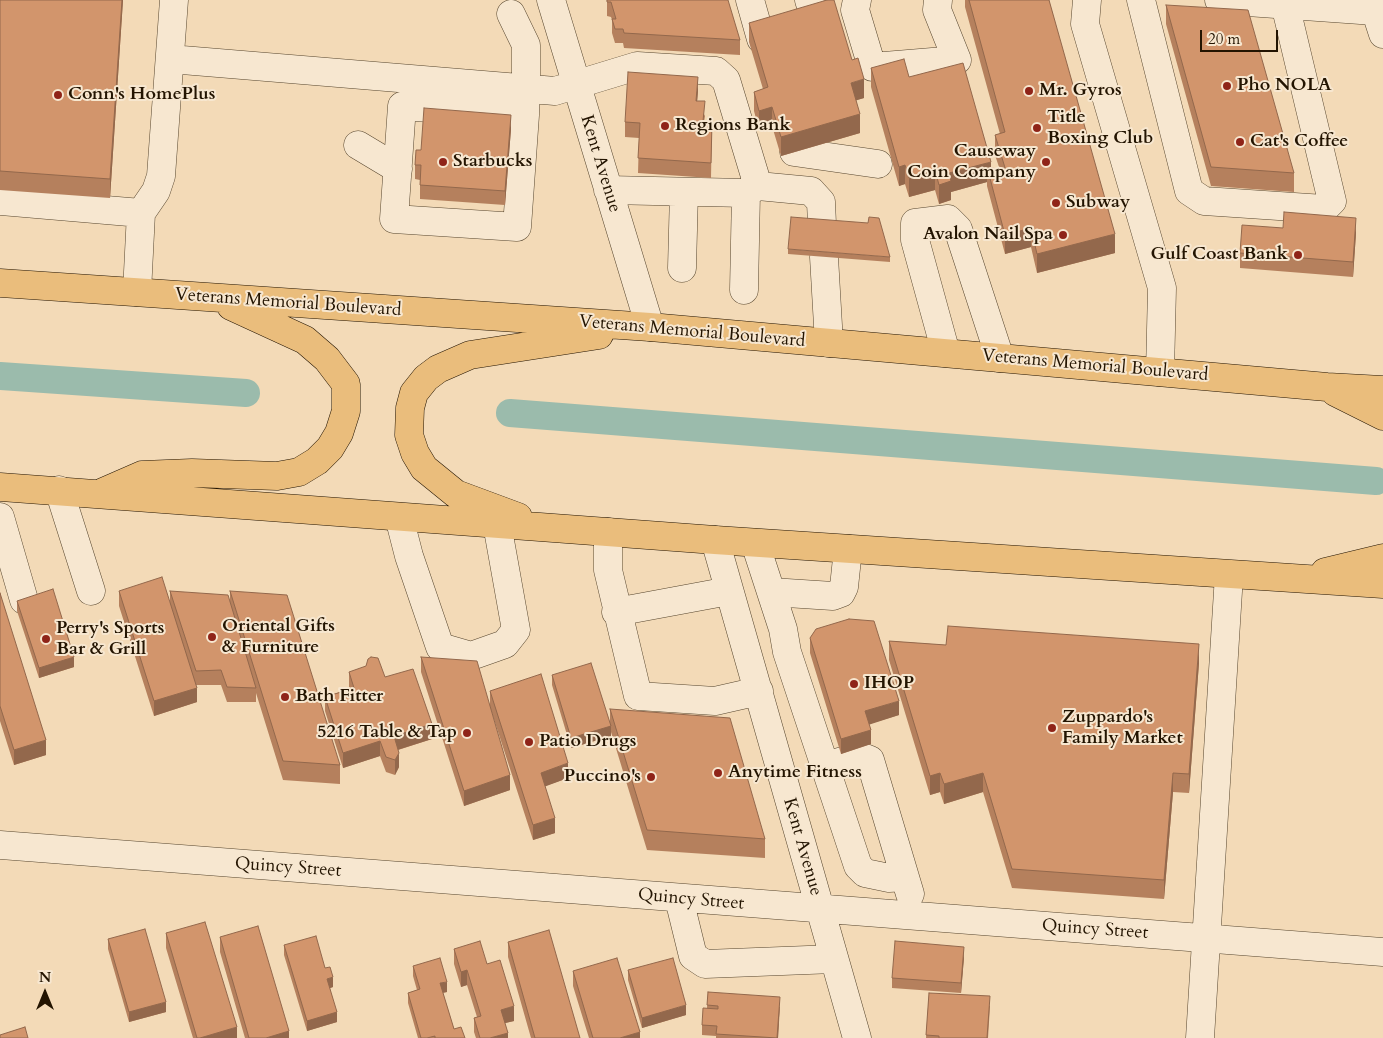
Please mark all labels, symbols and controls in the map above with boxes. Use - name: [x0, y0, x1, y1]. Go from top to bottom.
- scale bar: [1203, 20, 1280, 52]
- text: 20 m: [1208, 29, 1240, 49]
- place label: Pho NOLA: [1237, 75, 1332, 97]
- place label: Mr. Gyros: [1039, 80, 1122, 102]
- marker: Pho NOLA: [1221, 80, 1233, 92]
- place label: Conn's HomePlus: [68, 84, 215, 106]
- marker: Mr. Gyros: [1023, 85, 1035, 97]
- marker: Conn's HomePlus: [52, 89, 64, 101]
- place label: Title Boxing Club: [1047, 107, 1153, 150]
- street label: Kent Avenue: [575, 113, 625, 215]
- place label: Regions Bank: [675, 115, 791, 137]
- marker: Regions Bank: [659, 120, 671, 132]
- marker: Title Boxing Club: [1031, 122, 1043, 134]
- place label: Cat's Coffee: [1250, 131, 1348, 153]
- marker: Cat's Coffee: [1234, 136, 1246, 148]
- place label: Causeway Coin Company: [907, 141, 1036, 183]
- place label: Starbucks: [453, 151, 533, 173]
- marker: Starbucks: [437, 156, 449, 168]
- marker: Causeway Coin Company: [1040, 156, 1052, 168]
- place label: Subway: [1066, 192, 1130, 214]
- marker: Subway: [1050, 197, 1062, 209]
- place label: Avalon Nail Spa: [923, 224, 1053, 246]
- marker: Avalon Nail Spa: [1057, 229, 1069, 241]
- place label: Gulf Coast Bank: [1151, 244, 1288, 266]
- marker: Gulf Coast Bank: [1292, 249, 1304, 261]
- street label: Veterans Memorial Boulevard: [174, 284, 402, 322]
- street label: Veterans Memorial Boulevard: [578, 311, 806, 353]
- street label: Veterans Memorial Boulevard: [981, 345, 1209, 387]
- place label: Oriental Gifts & Furniture: [222, 616, 335, 659]
- place label: Perry's Sports Bar & Grill: [56, 618, 164, 660]
- marker: Oriental Gifts & Furniture: [206, 631, 218, 643]
- marker: Perry's Sports Bar & Grill: [40, 633, 52, 645]
- place label: IHOP: [864, 673, 914, 695]
- marker: IHOP: [848, 678, 860, 690]
- place label: Bath Fitter: [295, 686, 383, 708]
- marker: Bath Fitter: [279, 691, 291, 703]
- place label: Zuppardo's Family Market: [1062, 707, 1183, 750]
- place label: 5216 Table & Tap: [317, 722, 457, 744]
- marker: Zuppardo's Family Market: [1046, 722, 1058, 734]
- marker: 5216 Table & Tap: [461, 727, 473, 739]
- place label: Patio Drugs: [539, 731, 636, 753]
- marker: Patio Drugs: [523, 736, 535, 748]
- place label: Anytime Fitness: [728, 762, 862, 784]
- place label: Puccino's: [564, 766, 641, 788]
- marker: Anytime Fitness: [712, 767, 724, 779]
- marker: Puccino's: [645, 771, 657, 783]
- street label: Kent Avenue: [778, 796, 826, 898]
- street label: Quincy Street: [234, 854, 342, 882]
- street label: Quincy Street: [637, 885, 745, 915]
- street label: Quincy Street: [1041, 916, 1149, 944]
- north arrow: [20, 968, 70, 1018]
- text: N: [39, 968, 51, 987]

